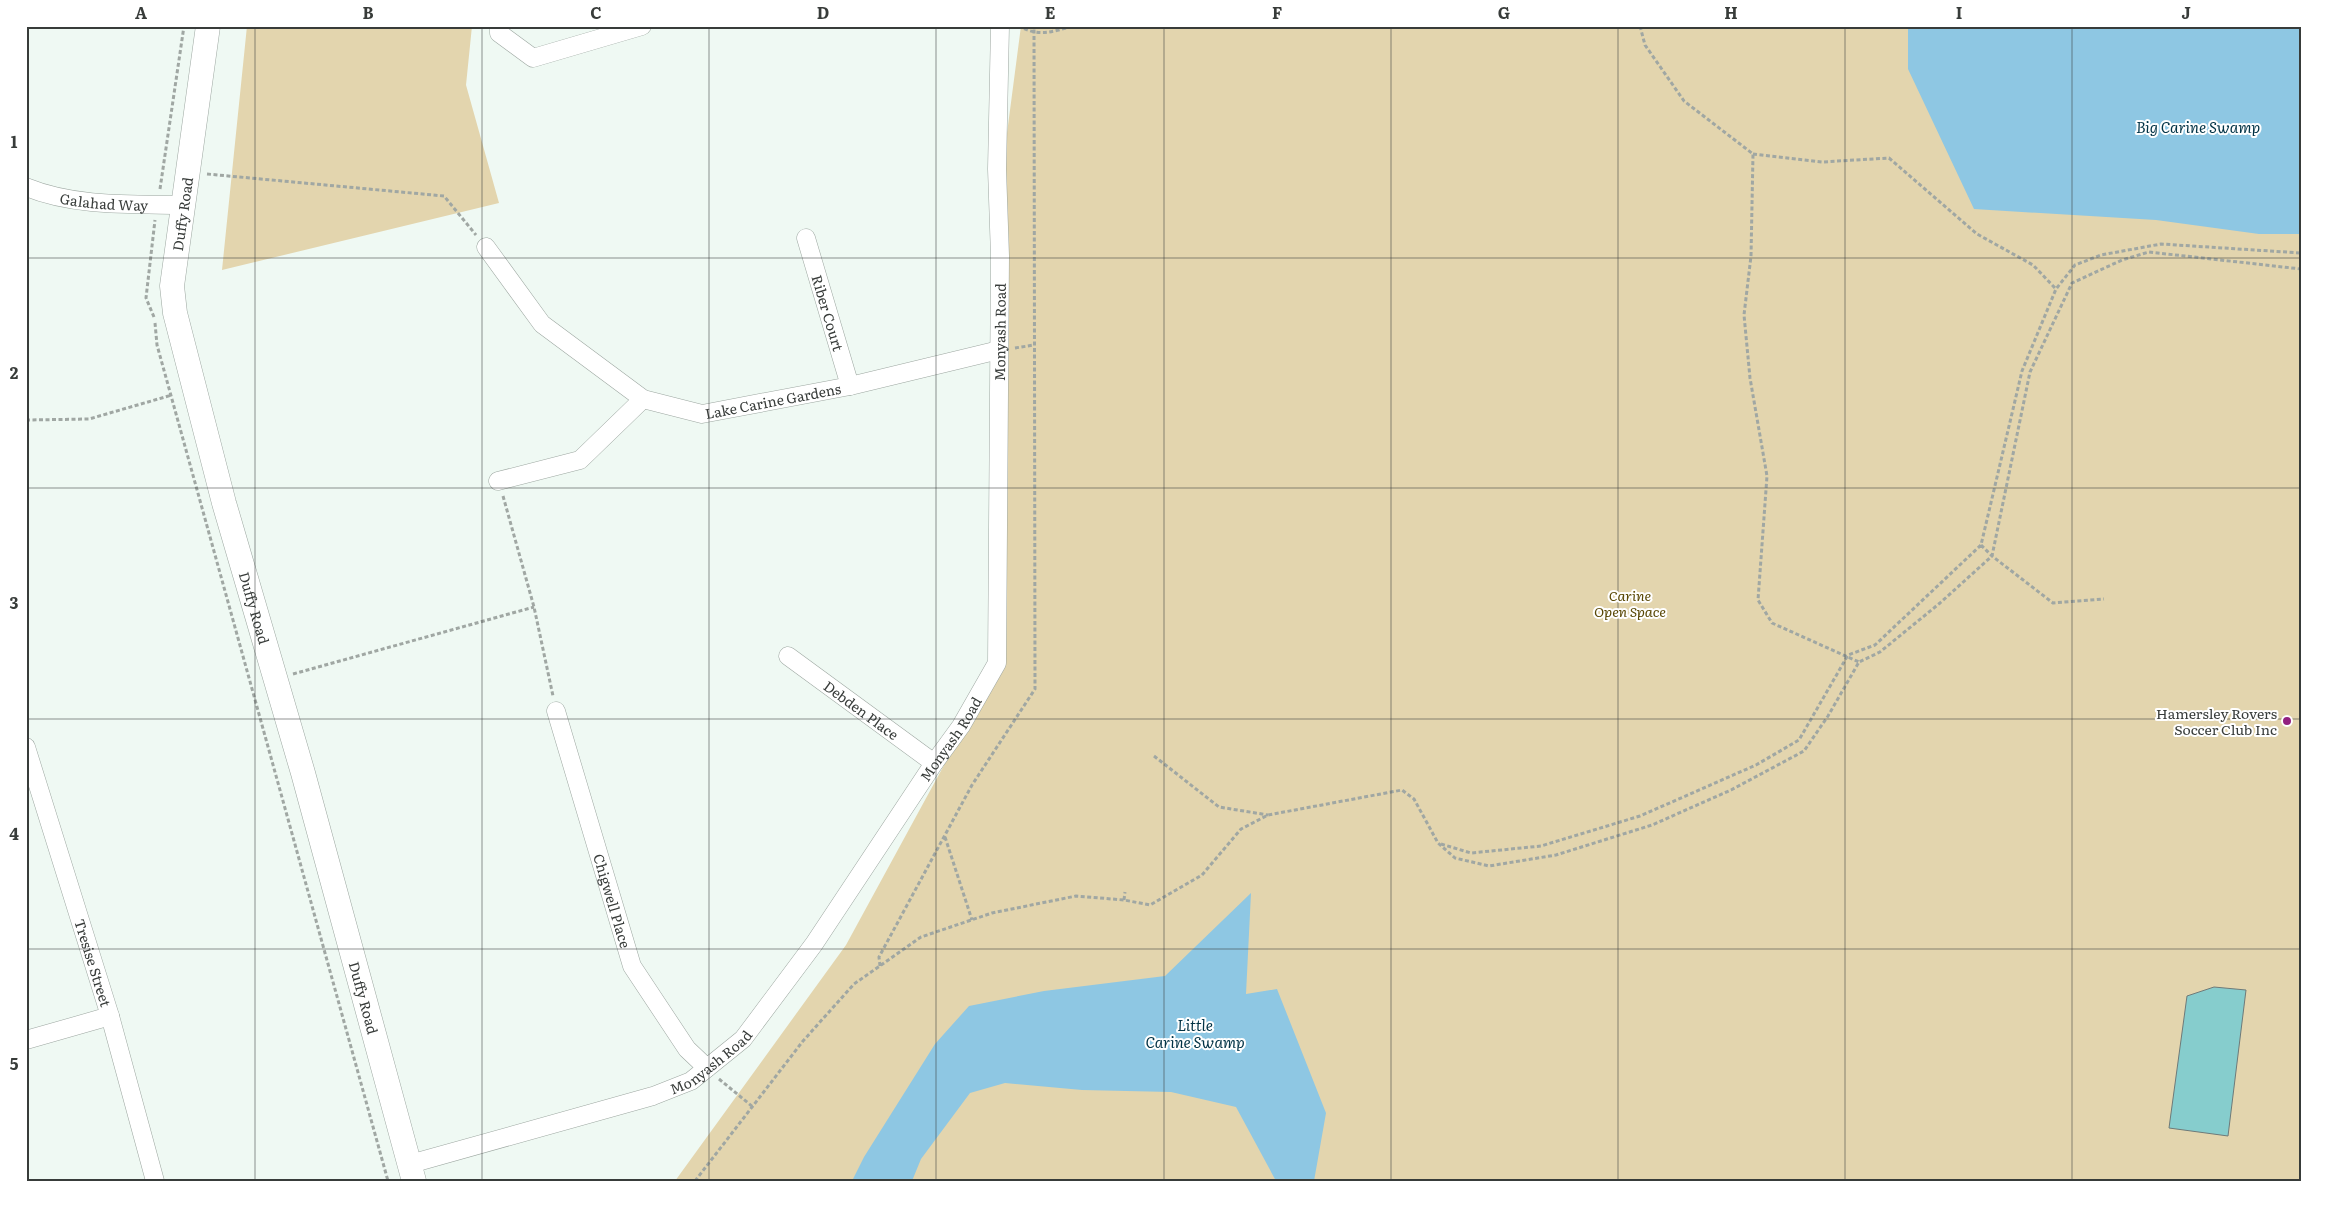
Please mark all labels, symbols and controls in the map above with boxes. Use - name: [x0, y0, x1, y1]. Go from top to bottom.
- text: A: [135, 0, 147, 24]
- text: B: [362, 0, 374, 24]
- text: C: [590, 0, 602, 24]
- text: D: [817, 0, 829, 24]
- text: E: [1045, 0, 1056, 24]
- text: F: [1272, 0, 1282, 24]
- text: G: [1498, 0, 1510, 24]
- text: H: [1724, 0, 1738, 24]
- text: I: [1956, 0, 1962, 24]
- text: J: [2181, 0, 2191, 24]
- water label: Big Carine Swamp: [2136, 115, 2260, 138]
- text: 1: [11, 129, 18, 153]
- street label: Duffy Road: [167, 175, 197, 252]
- street label: Galahad Way: [58, 188, 149, 215]
- street label: Riber Court: [807, 272, 849, 354]
- street label: Monyash Road: [989, 283, 1010, 381]
- text: 2: [10, 360, 19, 384]
- street label: Lake Carine Gardens: [703, 378, 843, 423]
- street label: Duffy Road: [235, 569, 275, 647]
- park label: Carine Open Space: [1594, 585, 1666, 621]
- text: 3: [10, 590, 19, 614]
- street label: Debden Place: [820, 676, 903, 744]
- street label: Monyash Road: [915, 693, 986, 785]
- place label: Hamersley Rovers Soccer Club Inc: [2156, 703, 2277, 739]
- marker: Hamersley Rovers Soccer Club Inc: [2281, 715, 2293, 727]
- text: 4: [9, 821, 19, 845]
- street label: Chigwell Place: [589, 851, 636, 950]
- street label: Tresise Street: [70, 916, 117, 1009]
- street label: Duffy Road: [345, 959, 384, 1037]
- water label: Little Carine Swamp: [1145, 1013, 1245, 1053]
- street label: Monyash Road: [667, 1025, 757, 1098]
- text: 5: [10, 1051, 19, 1075]

